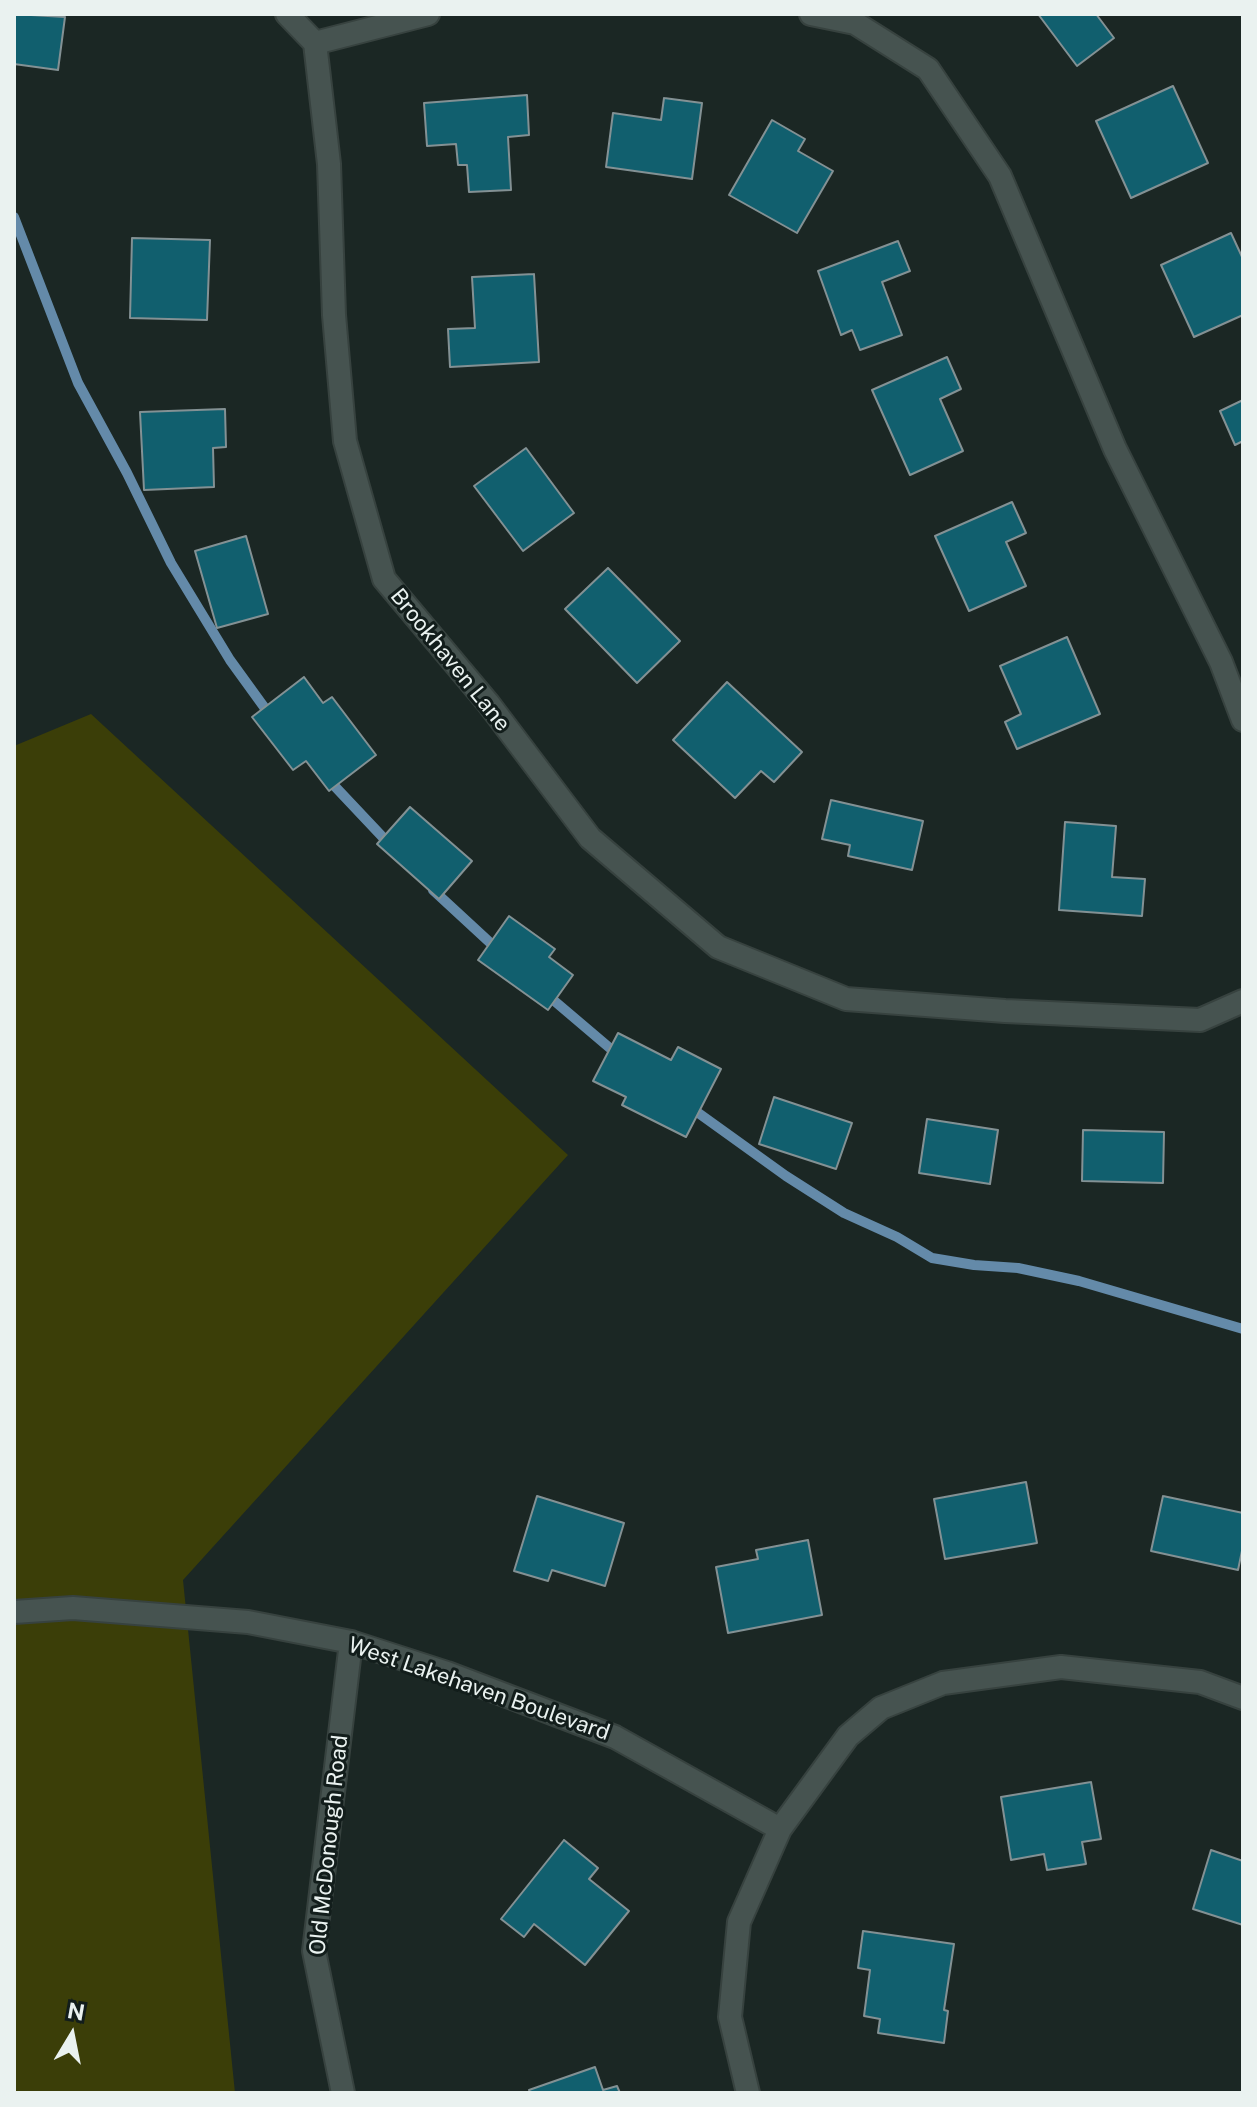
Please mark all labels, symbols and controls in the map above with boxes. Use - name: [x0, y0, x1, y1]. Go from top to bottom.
- street label: Brookhaven Lane: [384, 583, 516, 737]
- street label: West Lakehaven Boulevard: [345, 1632, 613, 1746]
- street label: Old McDonough Road: [304, 1734, 354, 1956]
- north arrow: [32, 1995, 112, 2075]
- text: N: [65, 1997, 87, 2026]

